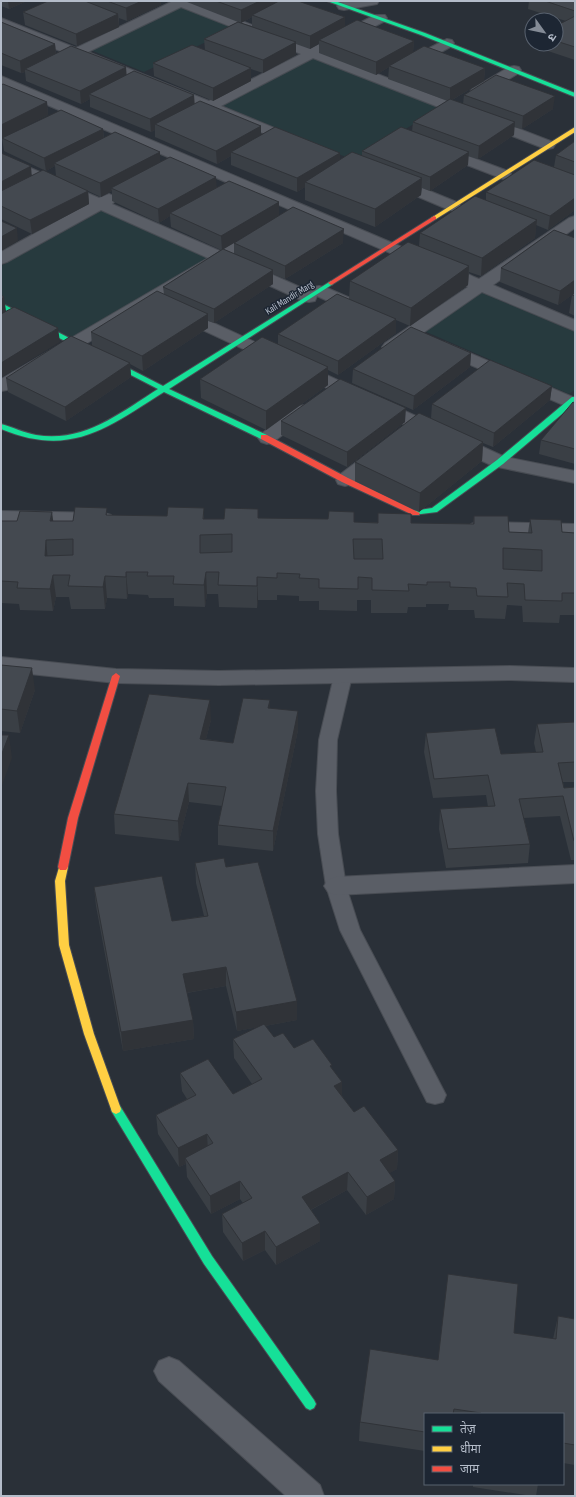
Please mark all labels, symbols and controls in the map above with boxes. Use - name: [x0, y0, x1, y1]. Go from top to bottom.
- north arrow: [524, 12, 564, 52]
- text: उ: [544, 31, 559, 44]
- street label: Kali Mandir Marg: [263, 278, 316, 317]
- legend: [424, 1413, 564, 1485]
- text: तेज़: [460, 1421, 477, 1437]
- text: धीमा: [460, 1441, 482, 1457]
- text: जाम: [460, 1462, 480, 1477]

